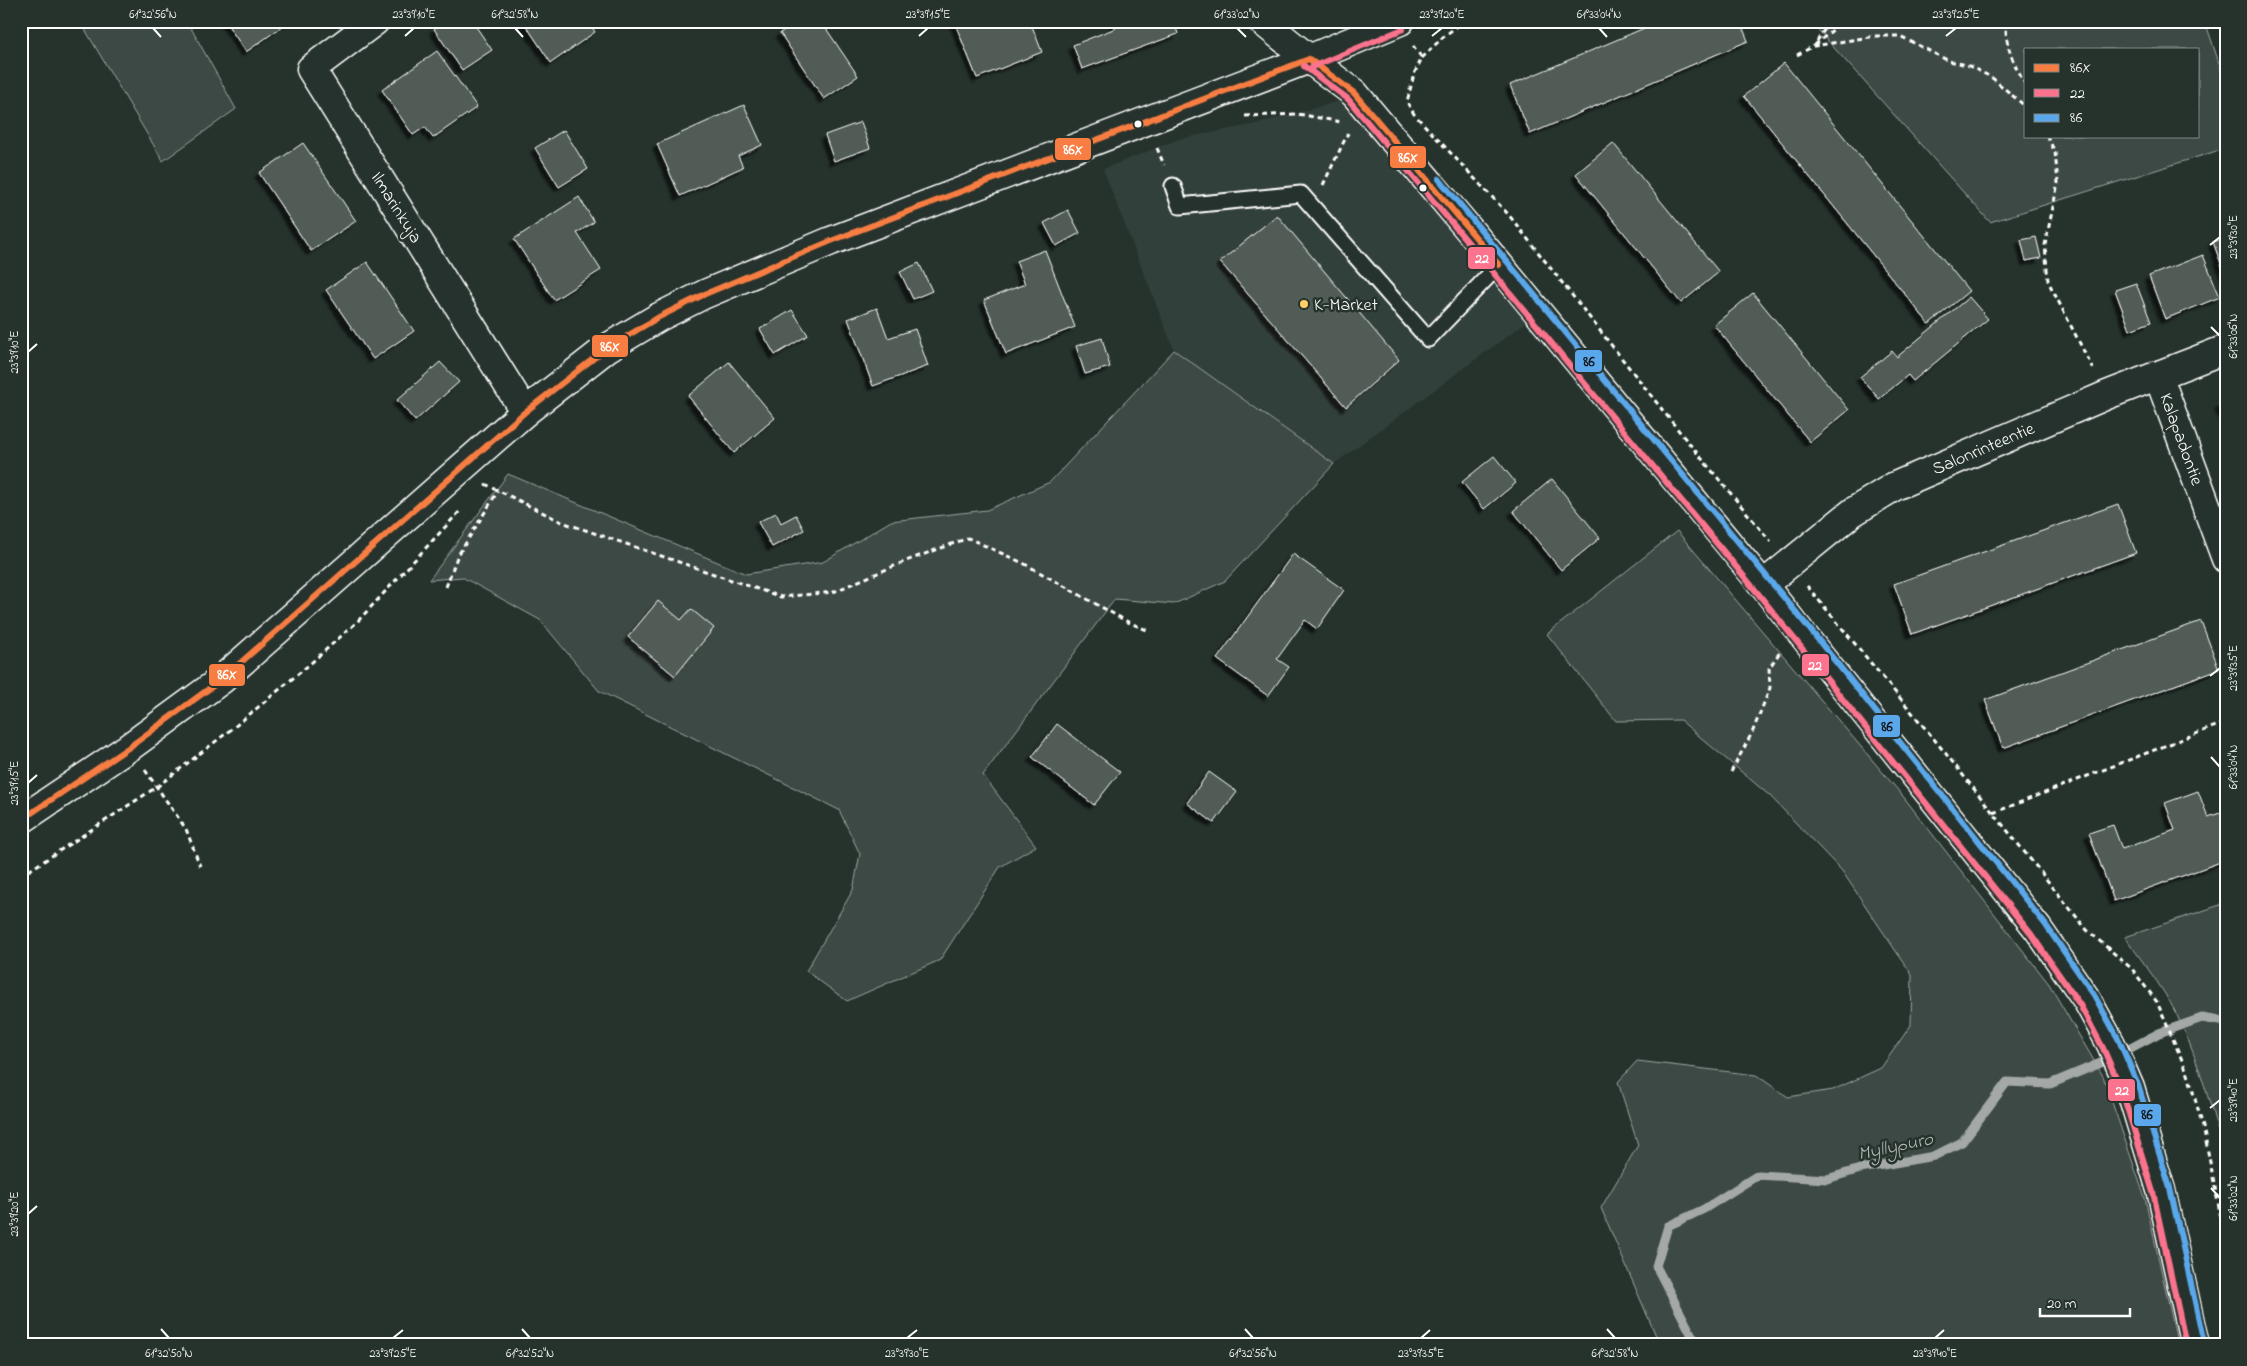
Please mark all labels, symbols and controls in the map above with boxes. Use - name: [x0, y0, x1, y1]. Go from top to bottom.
- text: 61°32'56"N: [129, 6, 177, 24]
- text: 23°39'10"E: [392, 6, 436, 24]
- text: 61°32'58"N: [492, 6, 538, 24]
- text: 23°39'15"E: [906, 6, 950, 24]
- text: 61°33'02"N: [1214, 6, 1260, 24]
- text: 23°39'20"E: [1419, 6, 1465, 24]
- text: 61°33'04"N: [1577, 6, 1621, 24]
- text: 23°39'25"E: [1933, 6, 1979, 24]
- legend: [2024, 48, 2200, 138]
- text: 86X: [2070, 57, 2091, 79]
- text: 22: [2070, 83, 2085, 105]
- text: 86: [2070, 107, 2083, 129]
- unlabelled marker: [1133, 119, 1143, 129]
- line badge: 86X: [1054, 137, 1092, 161]
- text: 86X: [1062, 140, 1084, 161]
- line badge: 86X: [1389, 145, 1427, 169]
- text: 86X: [1397, 148, 1419, 169]
- street label: Ilmarinkuja: [363, 167, 428, 249]
- unlabelled marker: [1418, 183, 1428, 193]
- text: 23°39'30"E: [2225, 215, 2243, 259]
- line badge: 22: [1467, 246, 1496, 270]
- text: 22: [1474, 249, 1489, 270]
- place label: K-Market: [1314, 293, 1378, 319]
- marker: K-Market: [1298, 298, 1310, 310]
- text: 61°33'06"N: [2225, 314, 2243, 358]
- text: 23°39'10"E: [6, 330, 24, 374]
- line badge: 86X: [591, 334, 629, 358]
- text: 86X: [599, 337, 621, 358]
- line badge: 86: [1574, 349, 1603, 373]
- text: 86: [1582, 352, 1596, 373]
- street label: Kalapadontie: [2151, 390, 2209, 490]
- street label: Salonrinteentie: [1929, 416, 2040, 483]
- text: 23°39'35"E: [2225, 645, 2243, 691]
- line badge: 22: [1801, 653, 1830, 677]
- text: 22: [1807, 656, 1822, 677]
- line badge: 86X: [208, 663, 246, 687]
- text: 86X: [216, 665, 238, 686]
- line badge: 86: [1872, 714, 1901, 738]
- text: 86: [1880, 717, 1894, 738]
- text: 61°33'04"N: [2225, 745, 2243, 789]
- text: 23°39'15"E: [6, 761, 24, 805]
- line badge: 22: [2107, 1078, 2136, 1102]
- text: 23°39'40"E: [2225, 1078, 2243, 1122]
- text: 22: [2114, 1081, 2129, 1102]
- line badge: 86: [2133, 1103, 2162, 1127]
- text: 86: [2140, 1105, 2154, 1126]
- water label: Myllypuro: [1856, 1126, 1937, 1169]
- text: 61°33'02"N: [2225, 1175, 2243, 1221]
- text: 23°39'20"E: [6, 1191, 24, 1237]
- scale bar: [2040, 1286, 2130, 1318]
- text: 20 m: [2047, 1293, 2077, 1315]
- text: 61°32'50"N: [145, 1345, 193, 1363]
- text: 23°39'25"E: [370, 1345, 416, 1363]
- text: 61°32'52"N: [506, 1345, 554, 1363]
- text: 23°39'30"E: [885, 1345, 929, 1363]
- text: 61°32'56"N: [1229, 1345, 1277, 1363]
- text: 23°39'35"E: [1398, 1345, 1444, 1363]
- text: 61°32'58"N: [1592, 1345, 1638, 1363]
- text: 23°39'40"E: [1913, 1345, 1957, 1363]

